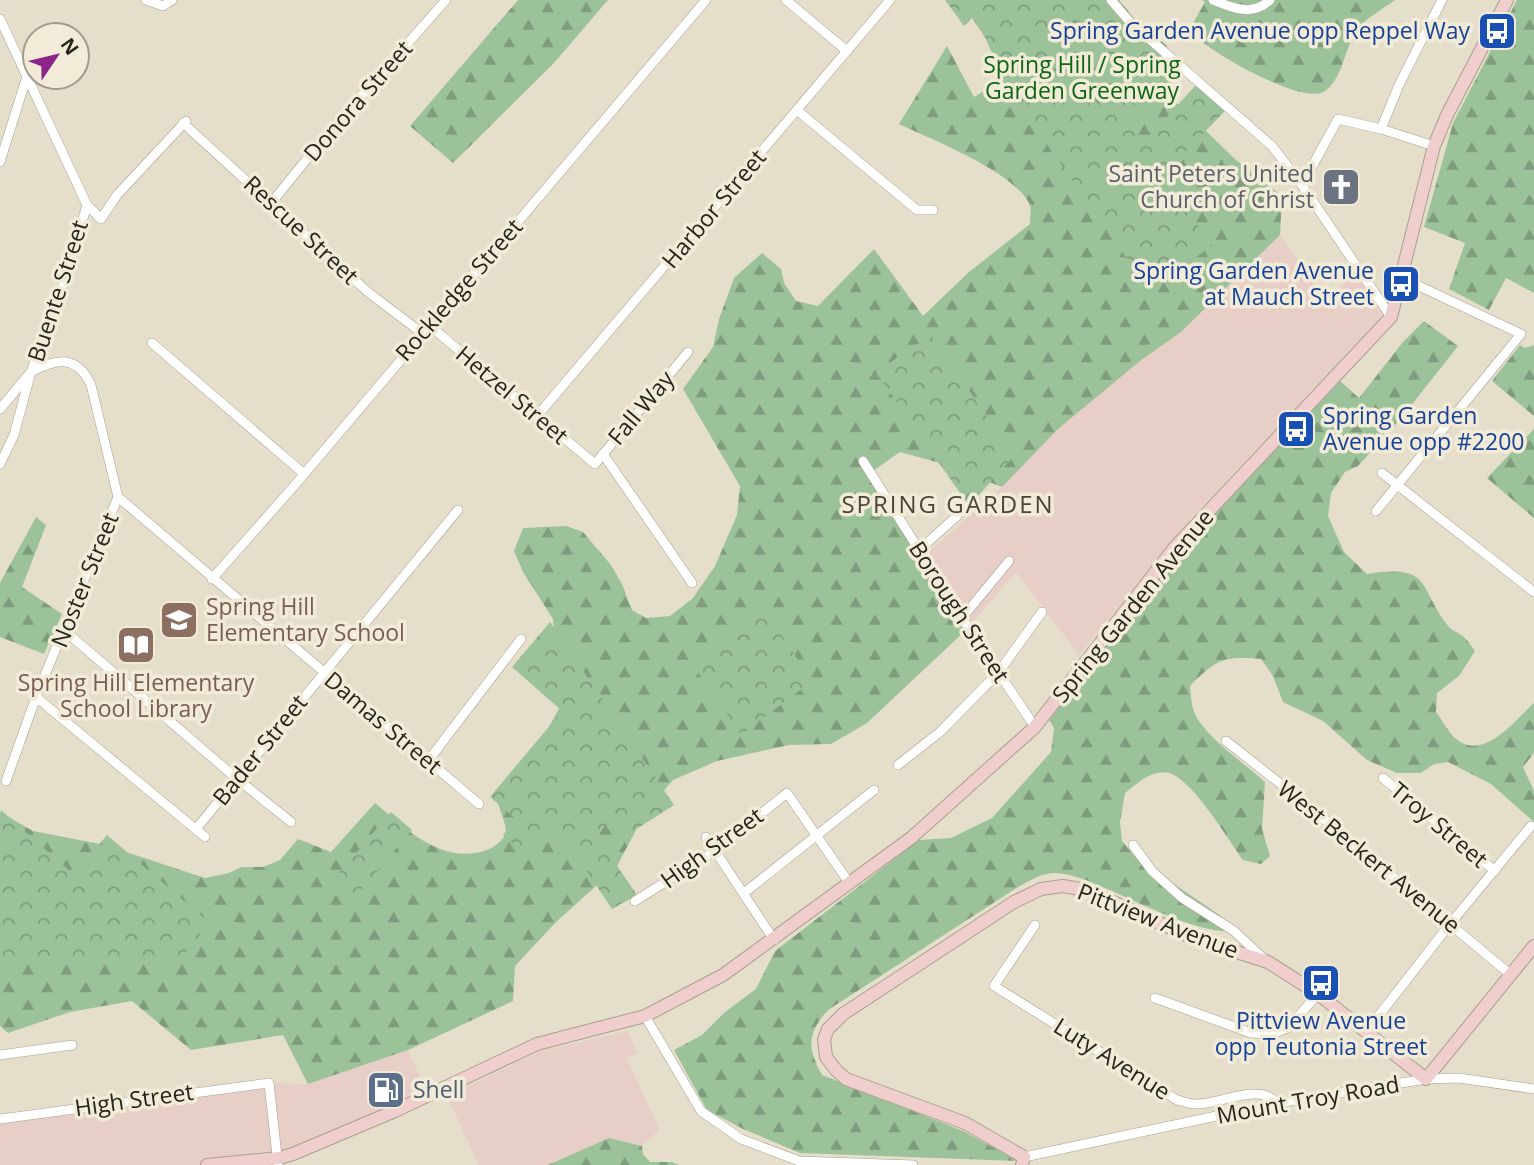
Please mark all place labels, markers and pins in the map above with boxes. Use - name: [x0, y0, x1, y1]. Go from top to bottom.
- bus stop icon: Spring Garden Avenue opp Reppel Way: [1476, 10, 1518, 52]
- place label: Spring Garden Avenue opp Reppel Way: [1050, 14, 1470, 46]
- place label: Saint Peters United Church of Christ: [1108, 157, 1314, 215]
- church icon: Saint Peters United Church of Christ: [1320, 166, 1362, 208]
- place label: Spring Garden Avenue at Mauch Street: [1133, 254, 1374, 312]
- bus stop icon: Spring Garden Avenue at Mauch Street: [1380, 263, 1422, 305]
- place label: Spring Garden Avenue opp #2200: [1323, 399, 1524, 457]
- bus stop icon: Spring Garden Avenue opp #2200: [1275, 408, 1317, 450]
- place label: Spring Hill Elementary School: [206, 590, 405, 648]
- school or university icon: Spring Hill Elementary School: [158, 599, 200, 641]
- library icon: Spring Hill Elementary School Library: [115, 624, 157, 666]
- place label: Spring Hill Elementary School Library: [18, 666, 255, 724]
- bus stop icon: Pittview Avenue opp Teutonia Street: [1300, 962, 1342, 1004]
- place label: Pittview Avenue opp Teutonia Street: [1215, 1004, 1427, 1062]
- fuel station icon: Shell: [365, 1069, 407, 1111]
- place label: Shell: [413, 1073, 464, 1105]

